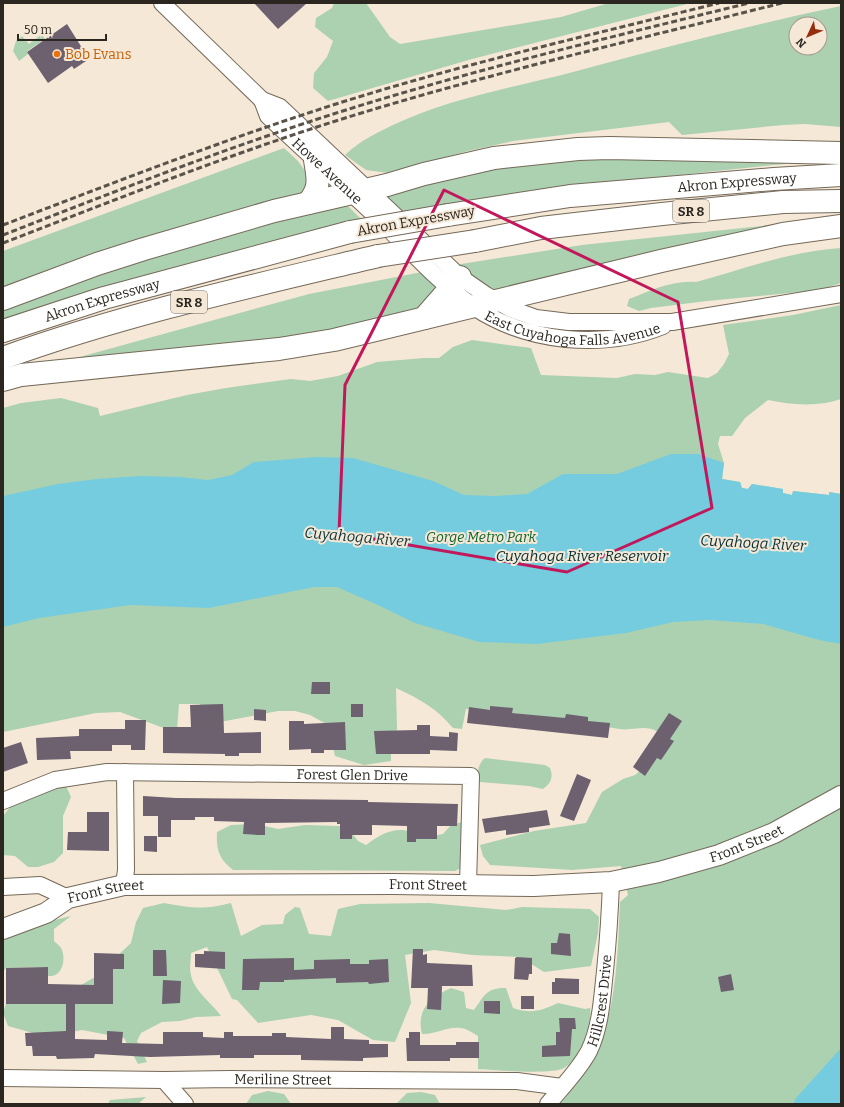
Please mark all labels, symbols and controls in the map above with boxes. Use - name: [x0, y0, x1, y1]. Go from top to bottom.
- scale bar: [18, 16, 106, 42]
- north arrow: [788, 16, 828, 56]
- text: 50 m: [24, 23, 53, 37]
- text: N: [793, 35, 809, 50]
- place label: Bob Evans: [65, 46, 131, 63]
- marker: Bob Evans: [52, 49, 62, 59]
- street label: Howe Avenue: [289, 134, 366, 208]
- street label: Akron Expressway: [677, 169, 798, 196]
- road number: SR 8: [673, 200, 709, 222]
- street label: Akron Expressway: [356, 202, 477, 240]
- street label: Akron Expressway: [42, 275, 162, 325]
- road number: SR 8: [171, 291, 207, 313]
- street label: East Cuyahoga Falls Avenue: [482, 307, 663, 349]
- water label: Cuyahoga River: [304, 523, 411, 551]
- park label: Gorge Metro Park: [426, 529, 536, 546]
- water label: Cuyahoga River: [700, 531, 807, 555]
- water label: Cuyahoga River Reservoir: [496, 547, 669, 565]
- street label: Forest Glen Drive: [296, 766, 408, 784]
- street label: Front Street: [708, 821, 786, 866]
- street label: Front Street: [389, 875, 467, 894]
- street label: Front Street: [66, 876, 144, 906]
- street label: Hillcrest Drive: [583, 954, 615, 1049]
- street label: Meriline Street: [234, 1071, 332, 1088]

